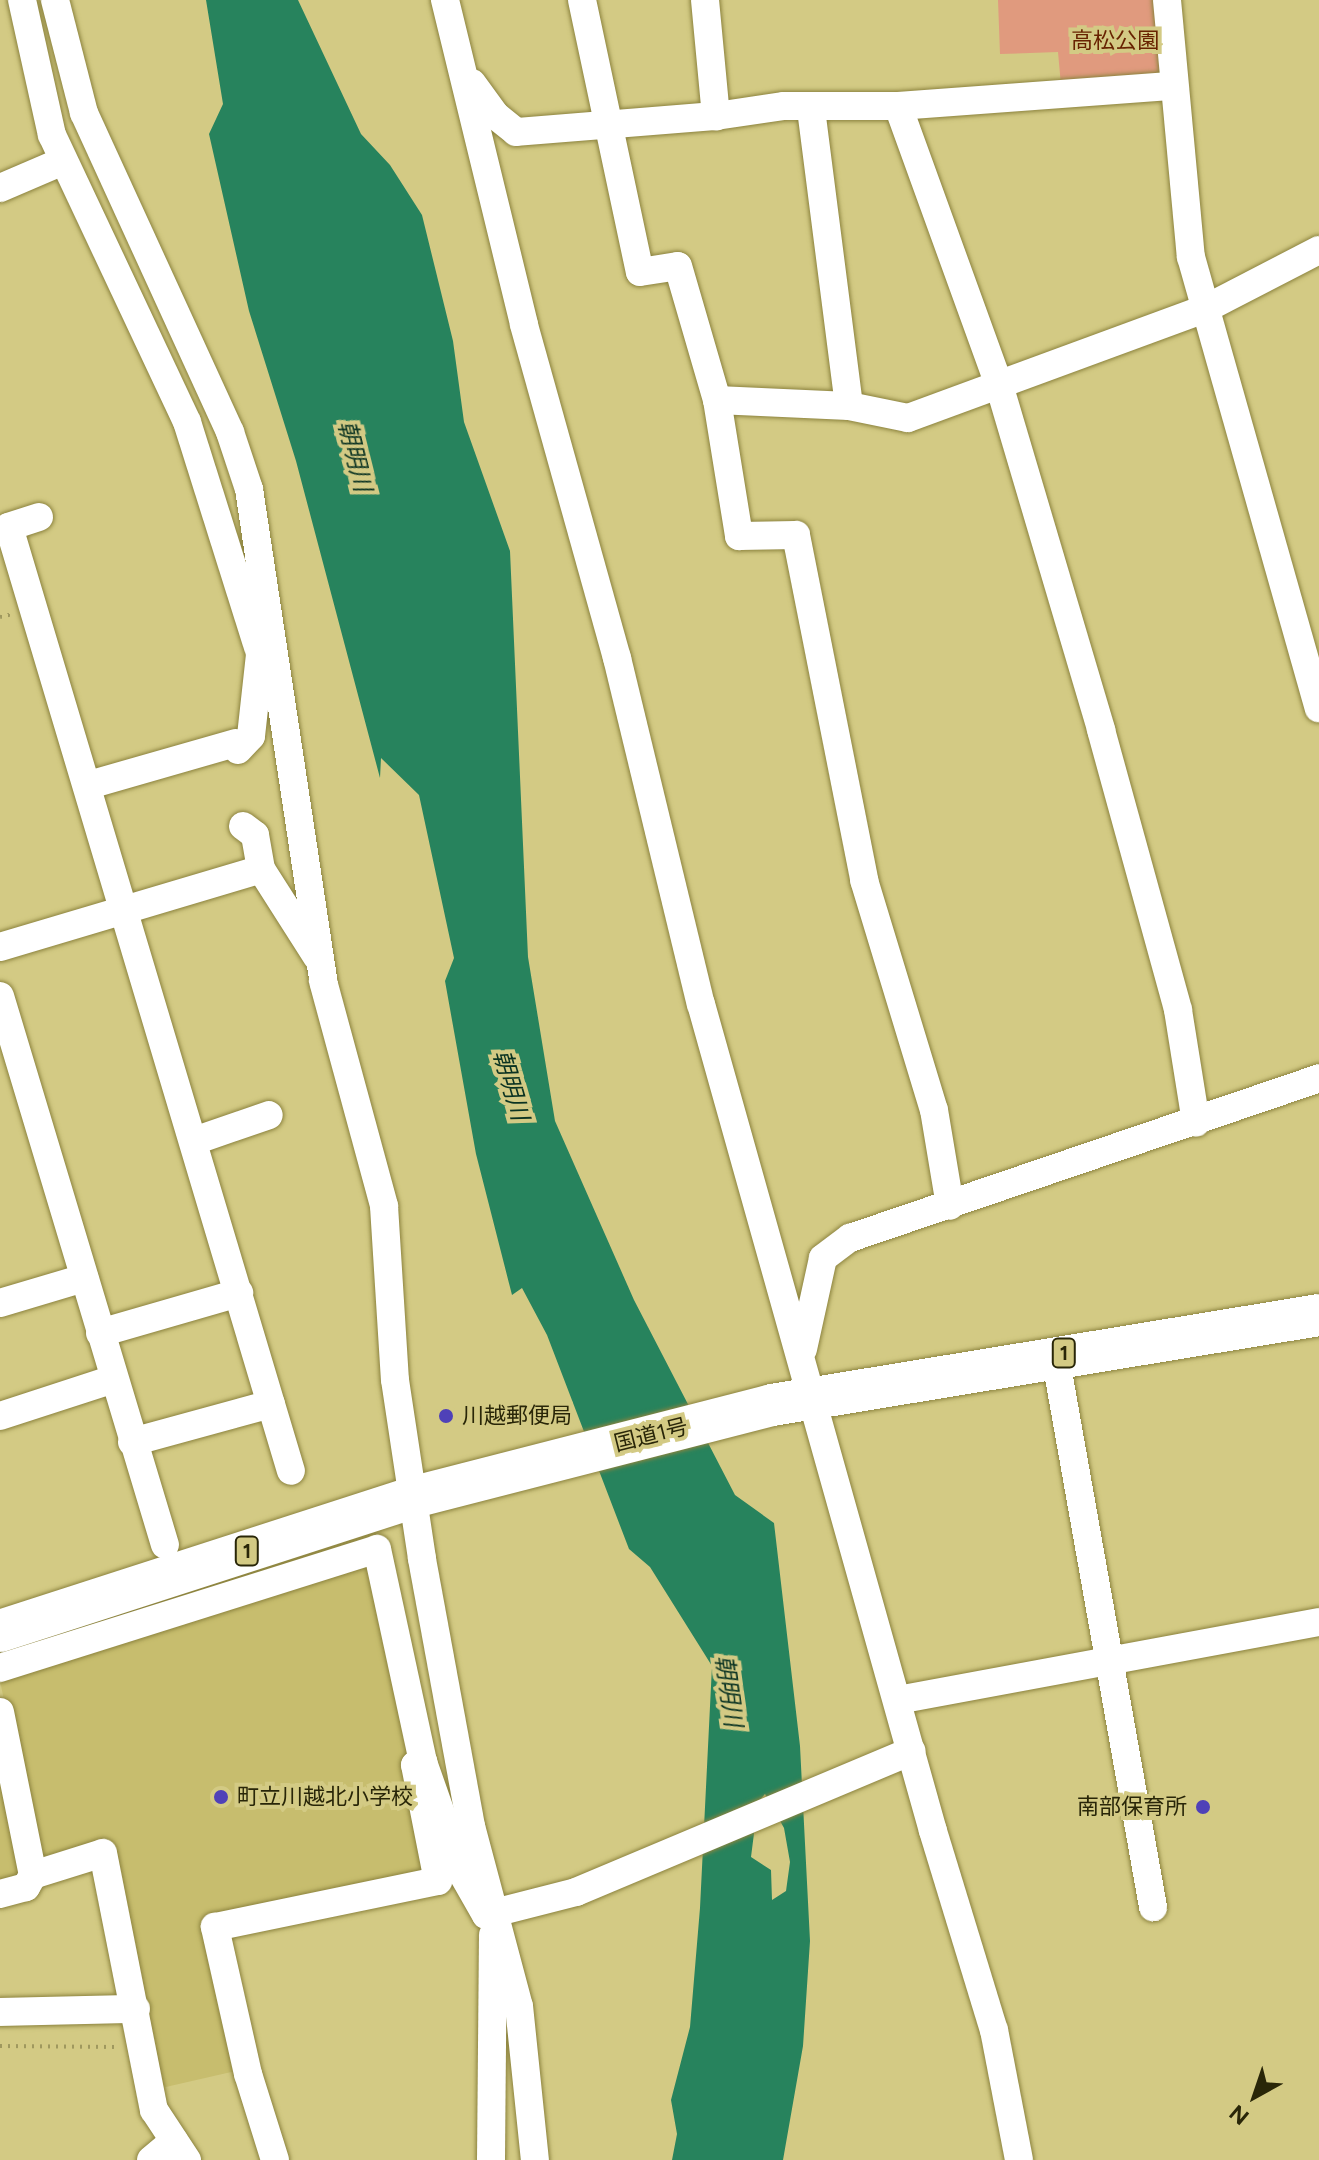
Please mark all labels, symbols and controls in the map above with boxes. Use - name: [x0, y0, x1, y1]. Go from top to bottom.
- park label: 高松公園: [1071, 28, 1159, 54]
- water label: 朝明川: [332, 418, 378, 494]
- water label: 朝明川: [487, 1046, 535, 1124]
- road number: 1: [1050, 1337, 1078, 1369]
- place label: 川越郵便局: [462, 1403, 572, 1429]
- marker: 川越郵便局: [437, 1407, 455, 1425]
- street label: 国道1号: [611, 1413, 691, 1457]
- road number: 1: [233, 1535, 261, 1567]
- water label: 朝明川: [710, 1653, 748, 1729]
- place label: 町立川越北小学校: [237, 1784, 413, 1810]
- marker: 町立川越北小学校: [212, 1788, 230, 1806]
- place label: 南部保育所: [1077, 1794, 1187, 1820]
- marker: 南部保育所: [1194, 1798, 1212, 1816]
- north arrow: [1215, 2056, 1295, 2136]
- text: N: [1224, 2099, 1254, 2131]

